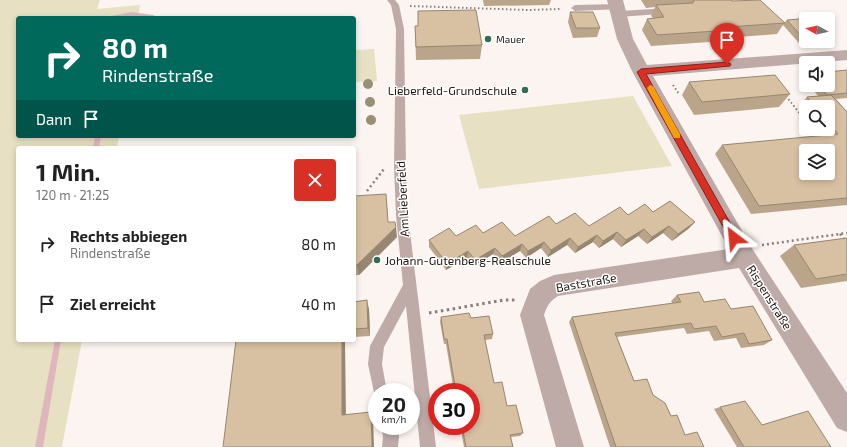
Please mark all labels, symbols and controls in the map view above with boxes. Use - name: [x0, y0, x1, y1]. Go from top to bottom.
- north arrow: [799, 12, 835, 48]
- map controls: [799, 12, 835, 180]
- pin: [710, 23, 744, 64]
- icon: arrive: [716, 29, 738, 51]
- text: 80 m: [102, 30, 168, 64]
- icon: right: [36, 32, 88, 84]
- place label: Mauer: [496, 33, 525, 45]
- marker: Mauer: [483, 34, 493, 44]
- button: sound: [799, 56, 835, 92]
- text: Rindenstraße: [102, 64, 213, 86]
- place label: Lieberfeld-Grundschule: [388, 83, 517, 97]
- marker: Lieberfeld-Grundschule: [520, 85, 530, 95]
- button: search: [799, 100, 835, 136]
- icon: arrive: [80, 108, 102, 130]
- text: Dann: [36, 110, 72, 128]
- button: layers: [799, 144, 835, 180]
- text: 1 Min.: [36, 157, 100, 186]
- button: close: [294, 159, 336, 201]
- street label: Am Lieberfeld: [393, 161, 411, 237]
- text: 120 m · 21:25: [36, 187, 109, 203]
- position arrow: [713, 217, 755, 259]
- text: Rechts abbiegen: [70, 227, 187, 245]
- icon: right: [36, 233, 58, 255]
- text: 80 m: [301, 235, 336, 253]
- text: Rindenstraße: [70, 245, 150, 261]
- place label: Johann-Gutenberg-Realschule: [385, 253, 551, 267]
- marker: Johann-Gutenberg-Realschule: [372, 255, 382, 265]
- street label: Rispenstraße: [745, 262, 795, 332]
- street label: Baststraße: [555, 270, 617, 294]
- icon: arrive: [36, 293, 58, 315]
- text: Ziel erreicht: [70, 295, 156, 313]
- text: 40 m: [301, 295, 336, 313]
- speed limit sign: 30: [428, 383, 480, 435]
- text: 20: [382, 392, 406, 416]
- text: km/h: [382, 413, 406, 425]

